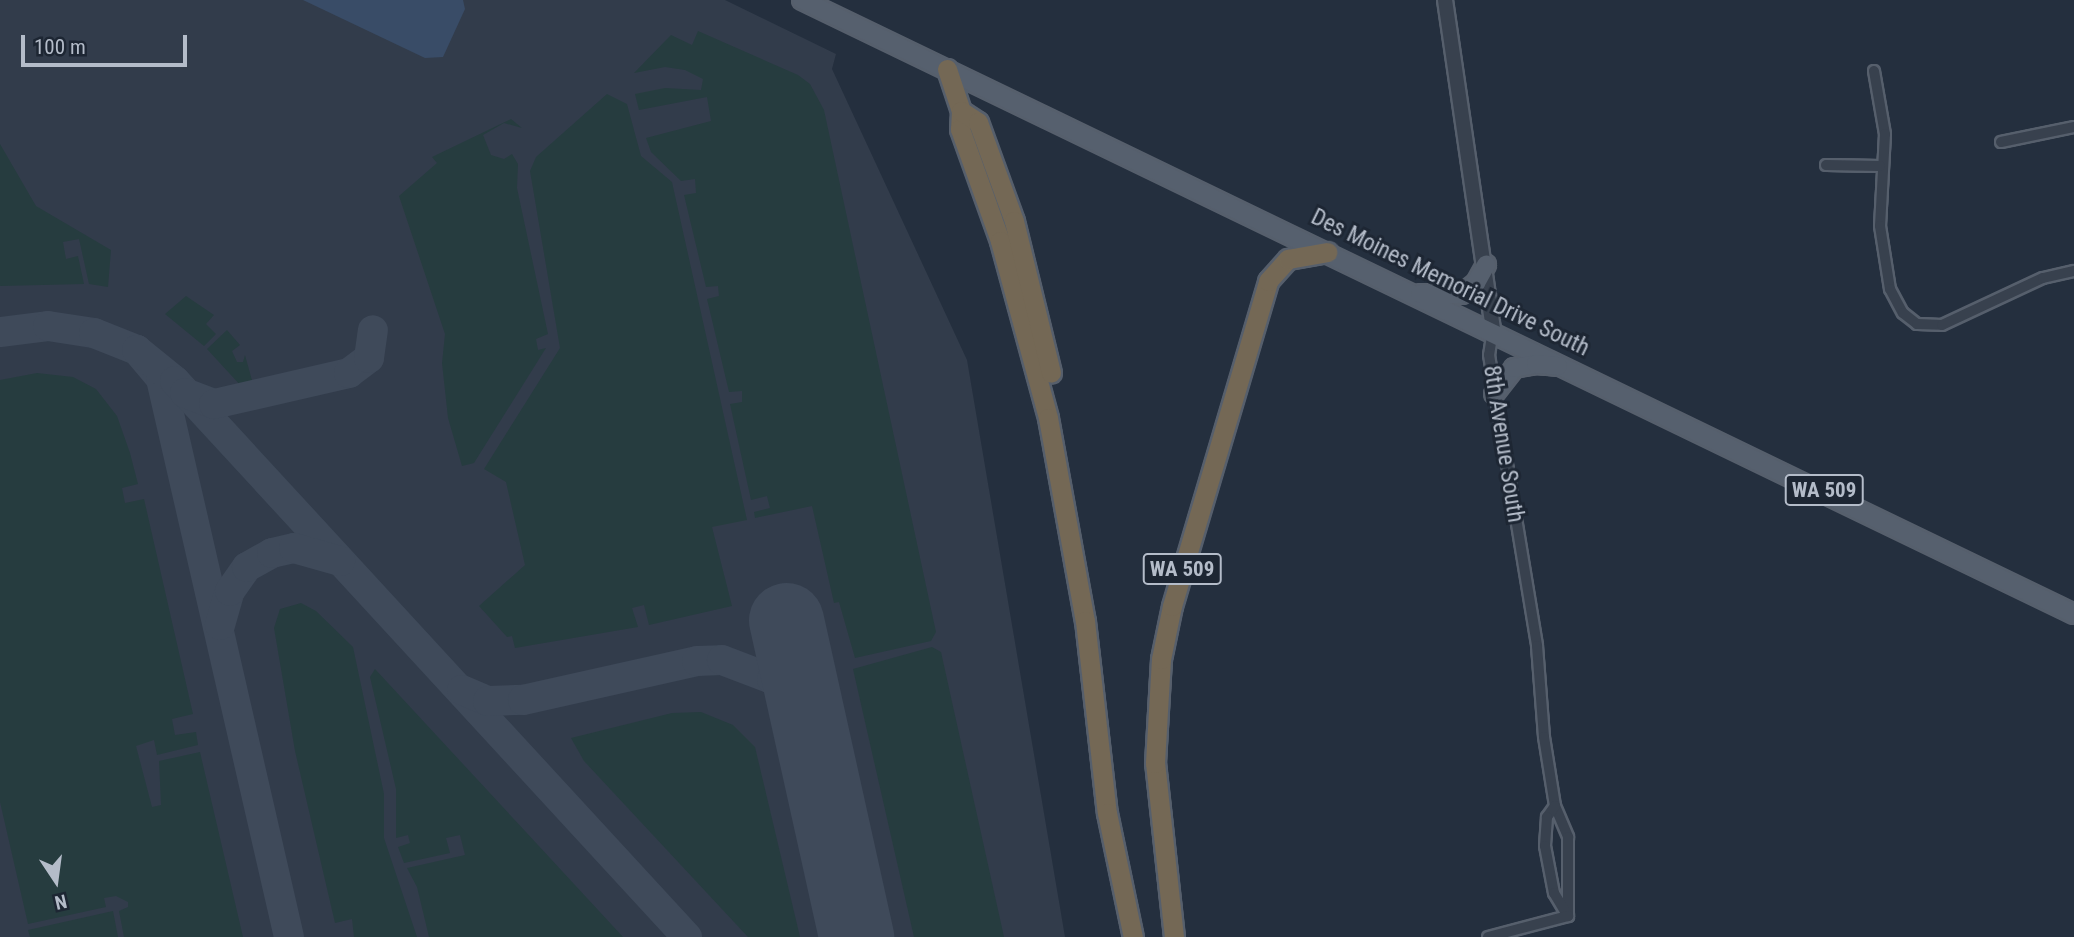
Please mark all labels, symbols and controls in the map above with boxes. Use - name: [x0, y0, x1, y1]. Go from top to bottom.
- scale bar: [24, 21, 191, 65]
- text: 100 m: [34, 35, 86, 59]
- street label: Des Moines Memorial Drive South: [1306, 204, 1594, 362]
- street label: 8th Avenue South: [1477, 364, 1529, 524]
- road number: WA 509: [1784, 472, 1864, 508]
- road number: WA 509: [1142, 552, 1222, 586]
- north arrow: [21, 846, 91, 916]
- text: N: [53, 889, 69, 914]

